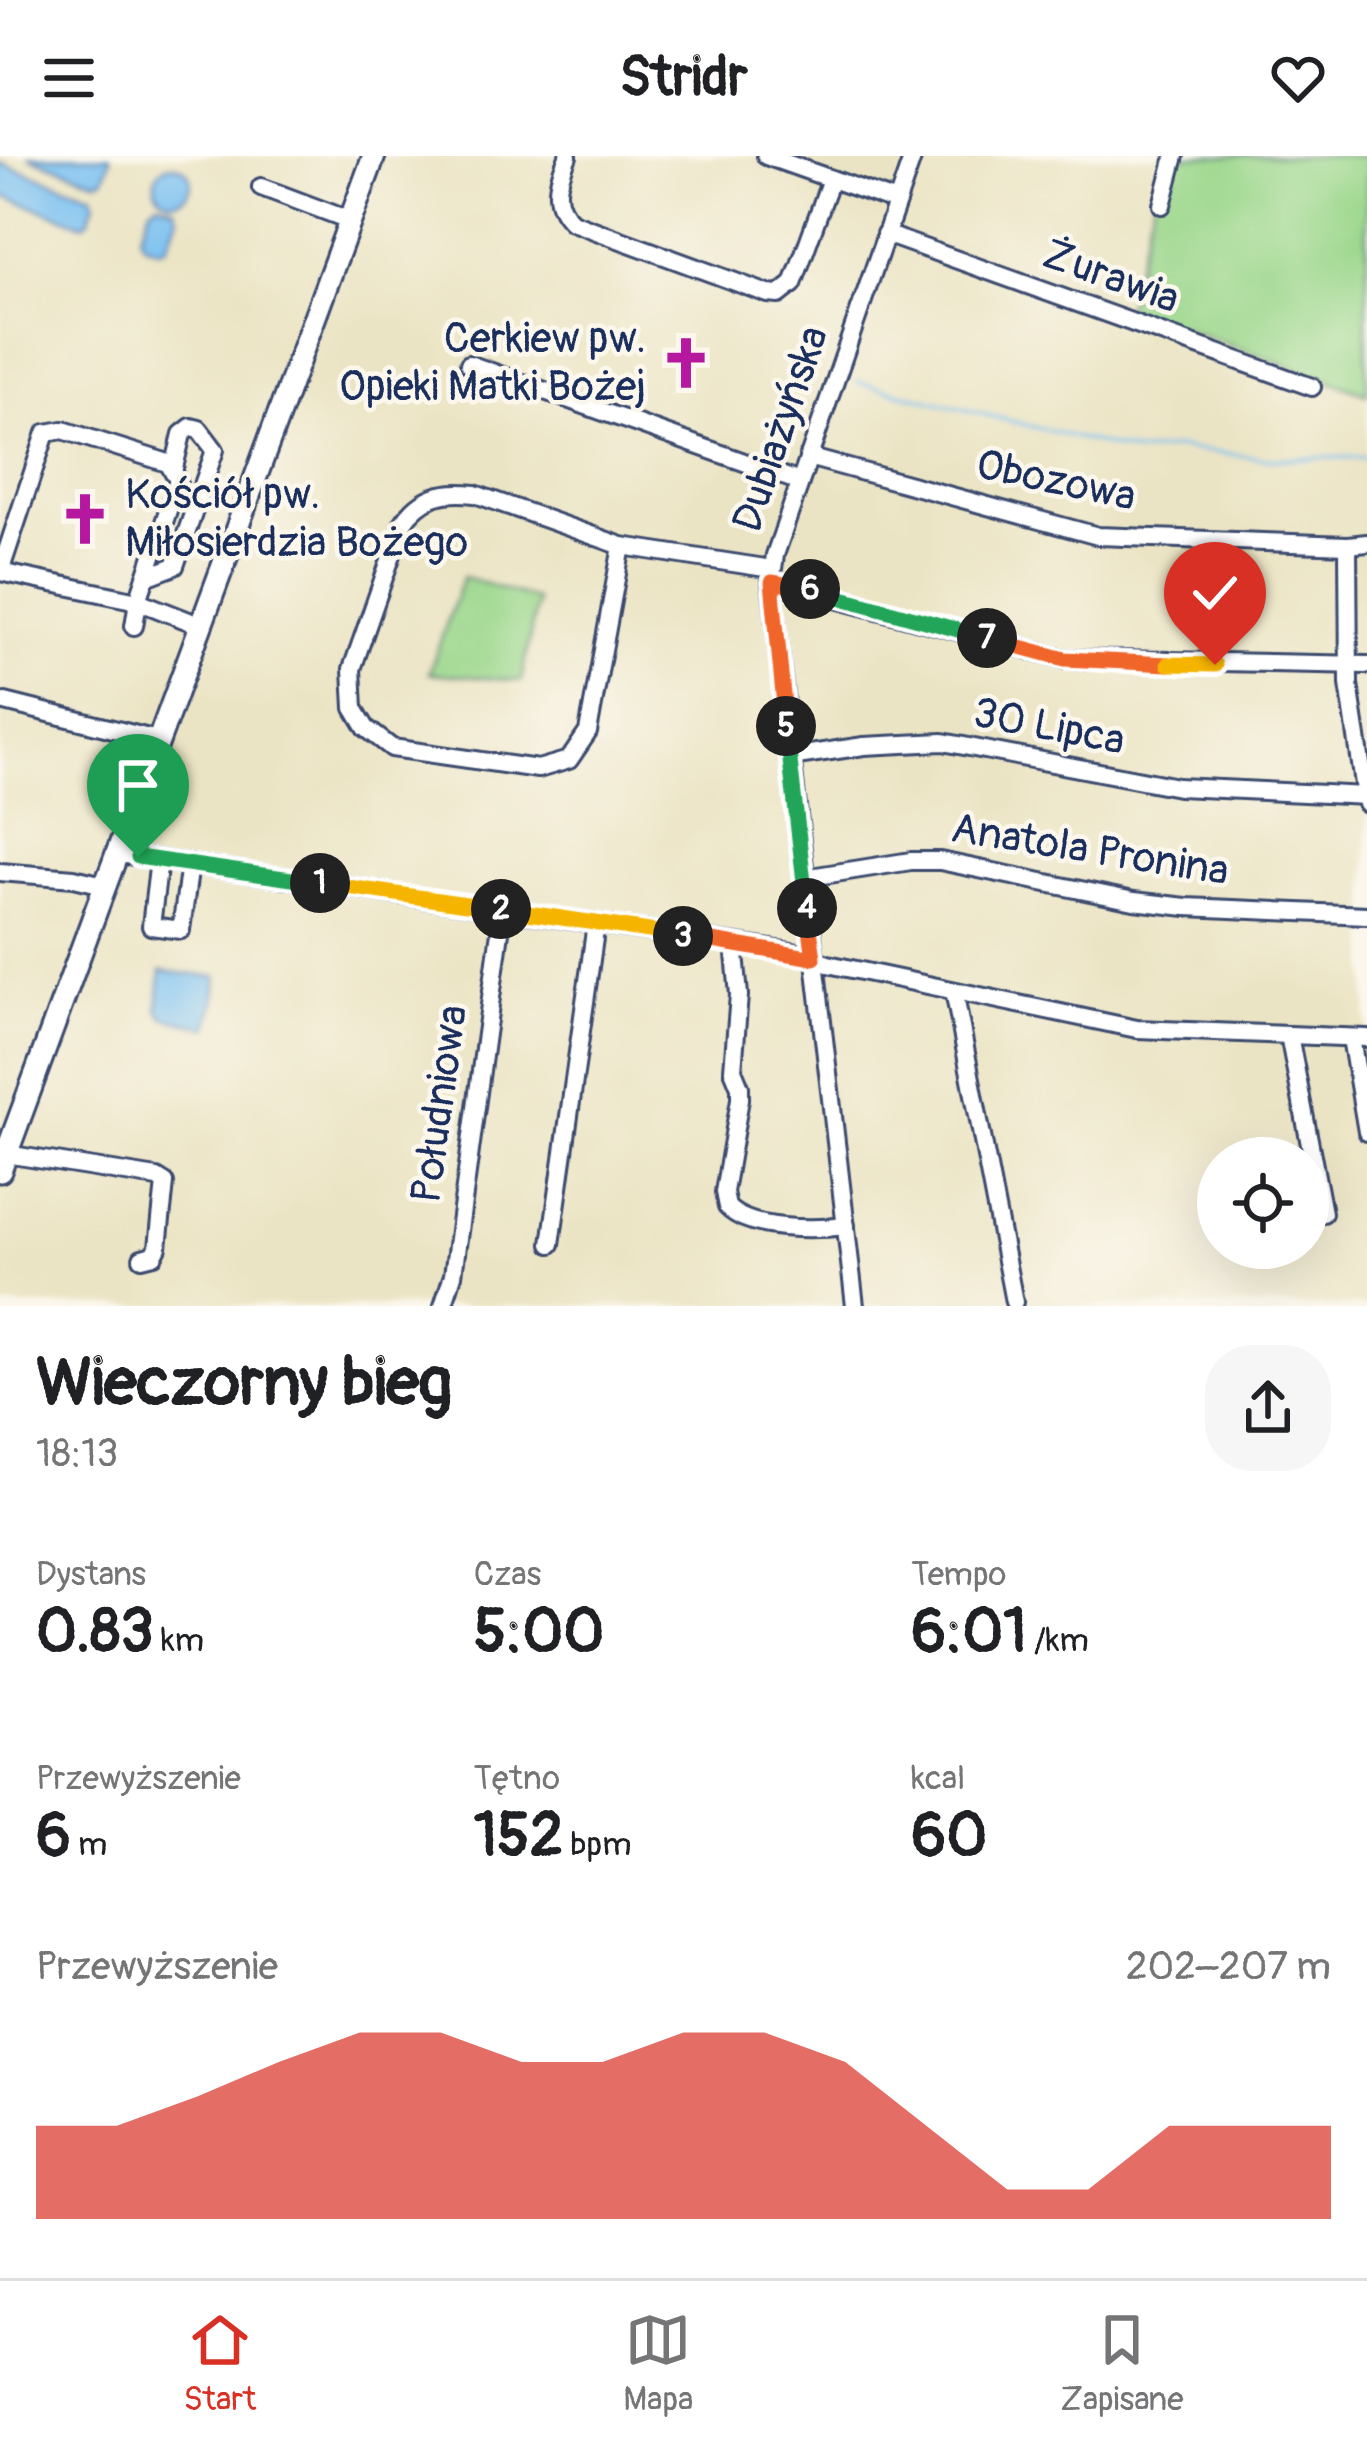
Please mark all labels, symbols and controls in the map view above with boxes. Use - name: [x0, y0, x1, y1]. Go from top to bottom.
- text: Stridr: [620, 44, 747, 112]
- icon: menu: [36, 45, 102, 111]
- icon: heart: [1265, 45, 1331, 111]
- street label: Żurawia: [1036, 228, 1186, 326]
- place label: Cerkiew pw. Opieki Matki Bożej: [339, 313, 646, 413]
- street label: Dubiażyńska: [722, 319, 840, 539]
- church icon: Cerkiew pw. Opieki Matki Bożej: [657, 334, 715, 392]
- street label: Obozowa: [971, 439, 1141, 523]
- place label: Kościół pw. Miłosierdzia Bożego: [125, 469, 468, 569]
- church icon: Kościół pw. Miłosierdzia Bożego: [56, 490, 114, 548]
- pin: [1164, 542, 1266, 665]
- pin: 6: [780, 559, 840, 619]
- icon: check: [1182, 560, 1248, 626]
- text: 6: [800, 568, 820, 609]
- pin: 7: [957, 608, 1017, 668]
- text: 7: [978, 617, 996, 658]
- street label: 30 Lipca: [969, 687, 1129, 767]
- pin: 5: [756, 696, 816, 756]
- text: 5: [777, 705, 795, 746]
- pin: [87, 734, 189, 857]
- icon: arrive: [105, 752, 171, 818]
- street label: Anatola Pronina: [948, 802, 1232, 898]
- pin: 1: [290, 853, 350, 913]
- text: 1: [314, 862, 326, 903]
- pin: 4: [777, 878, 837, 938]
- pin: 2: [471, 879, 531, 939]
- text: 4: [797, 887, 817, 928]
- text: 2: [492, 888, 510, 929]
- pin: 3: [653, 906, 713, 966]
- text: 3: [674, 915, 692, 956]
- street label: Południowa: [400, 1002, 480, 1206]
- map controls: [1197, 1137, 1329, 1269]
- button: locate: [1197, 1137, 1329, 1269]
- text: Wieczorny bieg: [36, 1342, 452, 1425]
- button: share: [1205, 1345, 1331, 1471]
- text: 18:13: [36, 1429, 118, 1478]
- text: Dystans: [36, 1554, 146, 1595]
- text: Czas: [474, 1554, 541, 1595]
- text: Tempo: [911, 1554, 1006, 1595]
- text: 0.83: [36, 1595, 154, 1670]
- text: 5:00: [474, 1595, 604, 1670]
- text: 6:01: [911, 1595, 1027, 1670]
- text: km: [154, 1620, 204, 1661]
- text: /km: [1027, 1620, 1089, 1661]
- text: Przewyższenie: [36, 1758, 241, 1799]
- text: Tętno: [474, 1758, 560, 1799]
- text: kcal: [911, 1758, 965, 1799]
- text: 6: [36, 1799, 71, 1874]
- text: 152: [474, 1799, 563, 1874]
- text: 60: [911, 1799, 987, 1874]
- text: m: [71, 1824, 107, 1865]
- text: bpm: [563, 1824, 631, 1865]
- text: Przewyższenie: [36, 1942, 278, 1991]
- text: 202–207 m: [1126, 1942, 1331, 1991]
- tab: Start: [183, 2307, 256, 2420]
- tab: Mapa: [623, 2307, 693, 2420]
- tab: Zapisane: [1060, 2307, 1184, 2420]

